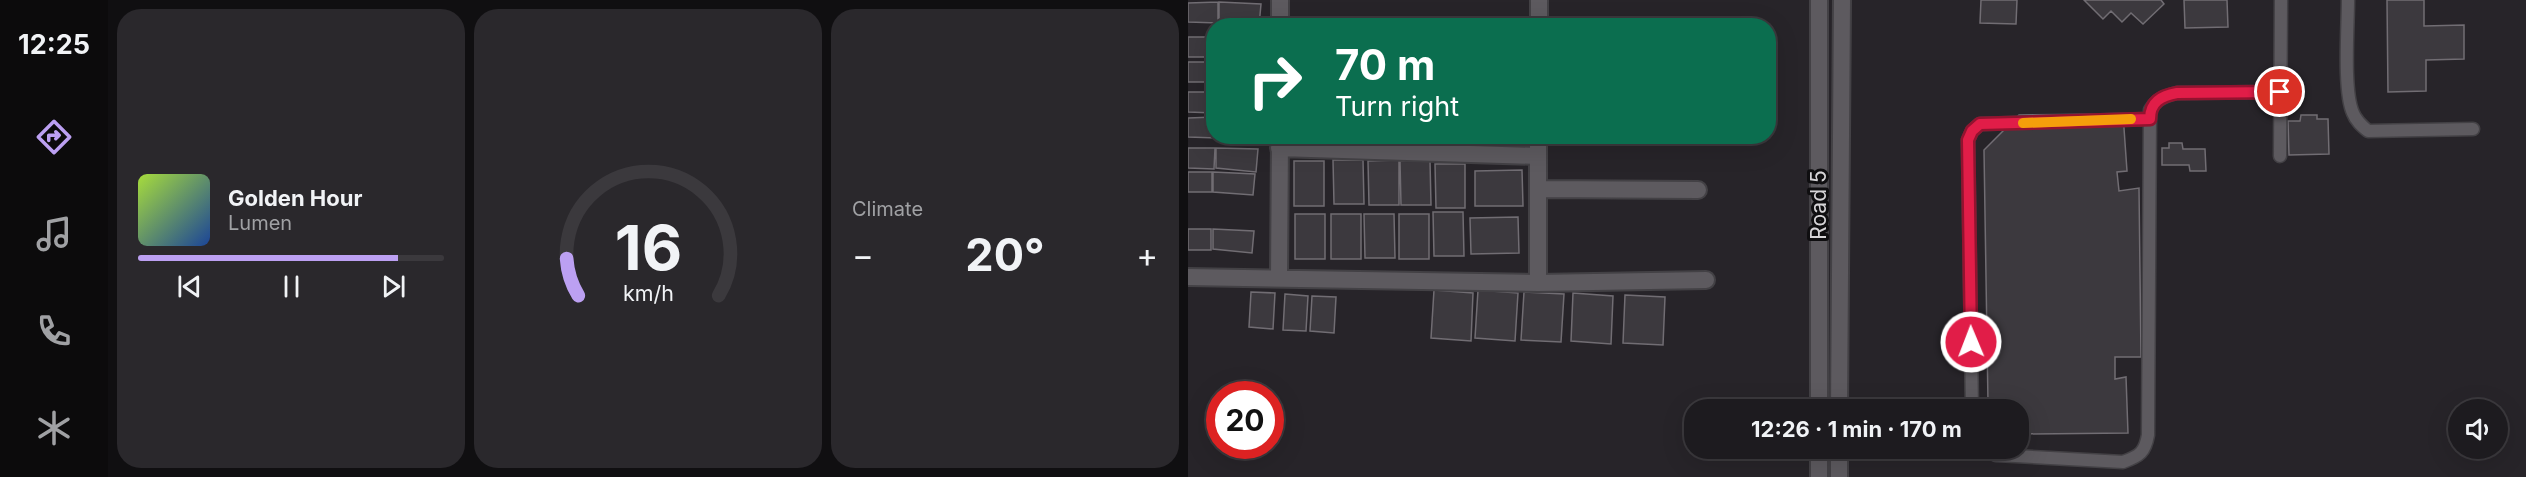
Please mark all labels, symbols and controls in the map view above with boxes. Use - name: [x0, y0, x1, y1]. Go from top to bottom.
- text: 12:25: [18, 28, 90, 61]
- text: 70 m: [1335, 39, 1435, 90]
- icon: right: [1236, 42, 1314, 120]
- pin: [2254, 66, 2305, 117]
- icon: arrive: [2263, 75, 2296, 108]
- text: Turn right: [1335, 90, 1459, 123]
- icon: directions: [33, 116, 75, 158]
- street label: Road 5: [1806, 170, 1831, 240]
- text: Golden Hour: [228, 185, 362, 211]
- text: Climate: [852, 197, 923, 221]
- text: 16: [614, 210, 682, 285]
- text: Lumen: [228, 211, 292, 235]
- icon: music: [33, 213, 75, 255]
- text: 20°: [965, 227, 1045, 282]
- text: −: [852, 235, 874, 275]
- text: +: [1136, 235, 1158, 275]
- icon: previous: [173, 270, 206, 303]
- icon: pause: [275, 270, 308, 303]
- icon: next: [377, 270, 410, 303]
- text: km/h: [623, 280, 673, 306]
- icon: phone: [33, 310, 75, 352]
- position arrow: [1939, 310, 2003, 374]
- speed limit sign: 20: [1206, 381, 1284, 459]
- map controls: [2448, 399, 2508, 459]
- button: sound: [2448, 399, 2508, 459]
- icon: climate: [33, 407, 75, 449]
- text: 12:26 · 1 min · 170 m: [1751, 416, 1962, 442]

